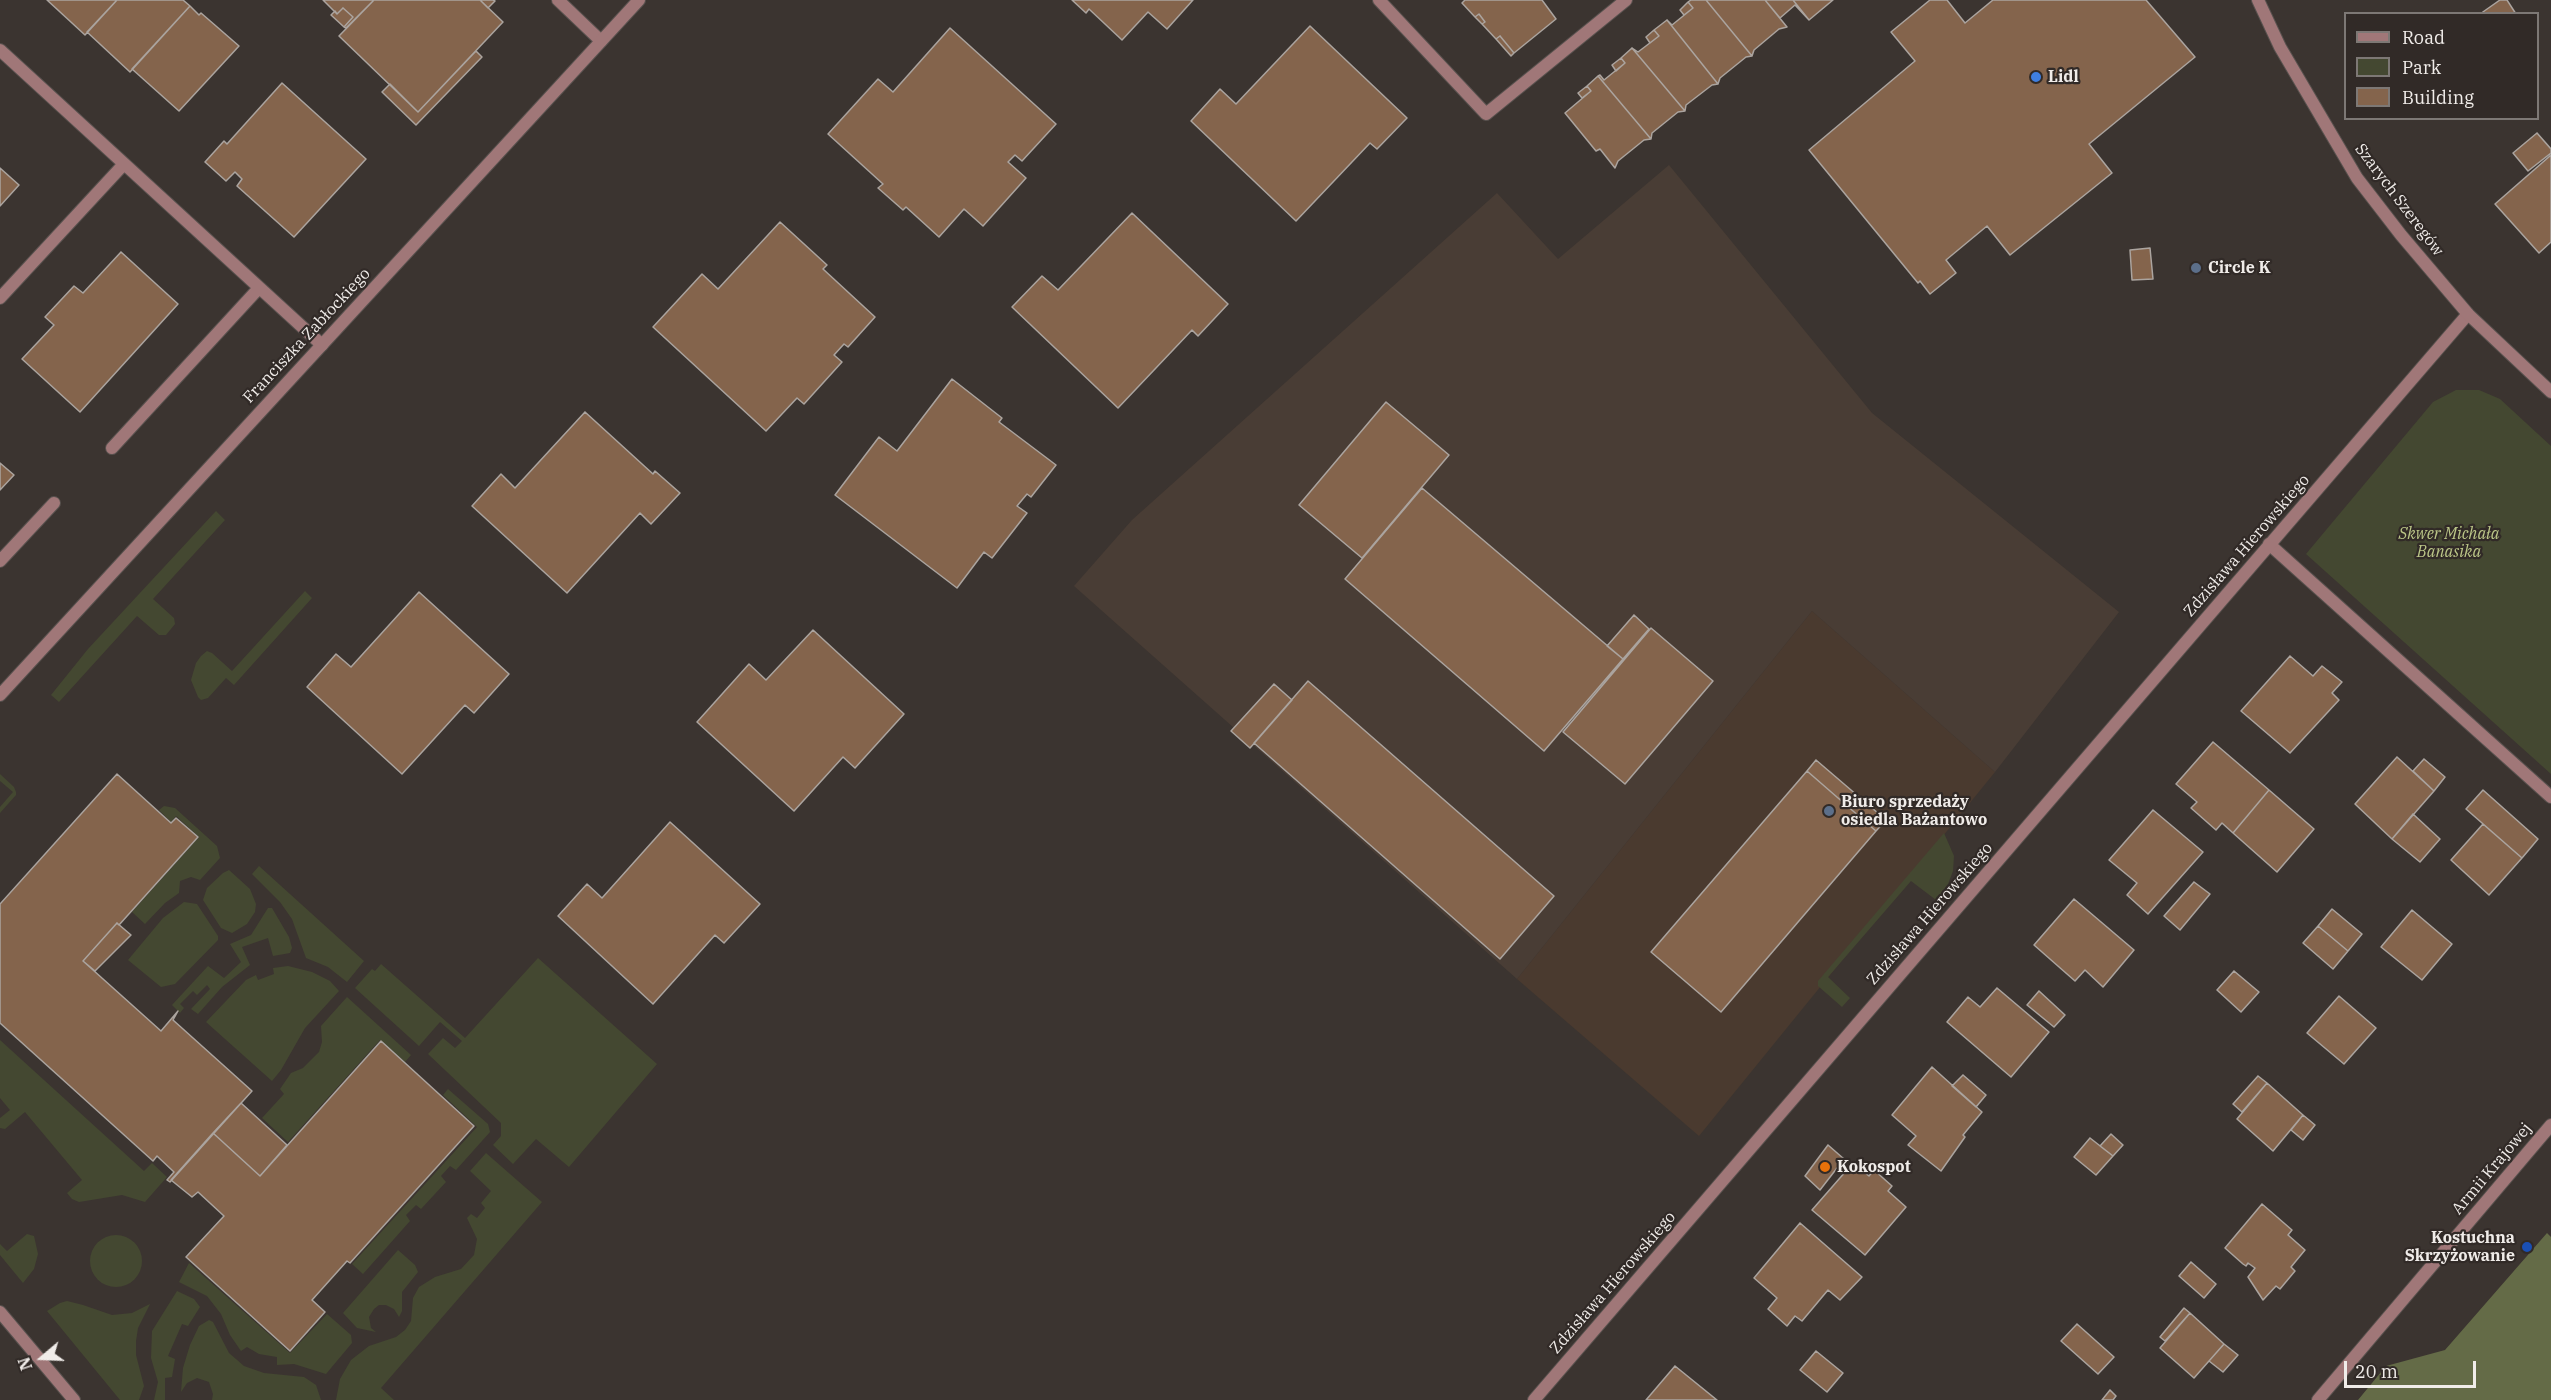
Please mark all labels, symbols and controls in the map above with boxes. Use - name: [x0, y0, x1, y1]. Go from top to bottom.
- legend: [2344, 12, 2539, 120]
- text: Road: [2402, 26, 2445, 49]
- text: Park: [2402, 56, 2441, 79]
- place label: Lidl: [2048, 67, 2079, 87]
- marker: Lidl: [2029, 70, 2043, 84]
- text: Building: [2402, 86, 2474, 109]
- street label: Szarych Szeregów: [2351, 140, 2447, 260]
- place label: Circle K: [2208, 258, 2271, 278]
- marker: Circle K: [2189, 261, 2203, 275]
- street label: Franciszka Zabłockiego: [239, 264, 375, 408]
- street label: Zdzisława Hierowskiego: [2180, 471, 2314, 621]
- park label: Skwer Michała Banasika: [2399, 524, 2499, 562]
- place label: Biuro sprzedaży osiedla Bażantowo: [1841, 792, 1987, 830]
- marker: Biuro sprzedaży osiedla Bażantowo: [1822, 804, 1836, 818]
- street label: Zdzisława Hierowskiego: [1863, 839, 1997, 989]
- street label: Armii Krajowej: [2448, 1119, 2536, 1219]
- place label: Kokospot: [1837, 1157, 1911, 1177]
- marker: Kokospot: [1818, 1160, 1832, 1174]
- street label: Zdzisława Hierowskiego: [1546, 1208, 1680, 1358]
- place label: Kostuchna Skrzyżowanie: [2405, 1228, 2515, 1266]
- marker: Kostuchna Skrzyżowanie: [2520, 1240, 2534, 1254]
- north arrow: [12, 1328, 72, 1388]
- scale bar: [2347, 1349, 2479, 1387]
- text: N: [13, 1355, 36, 1373]
- text: 20 m: [2355, 1360, 2398, 1383]

